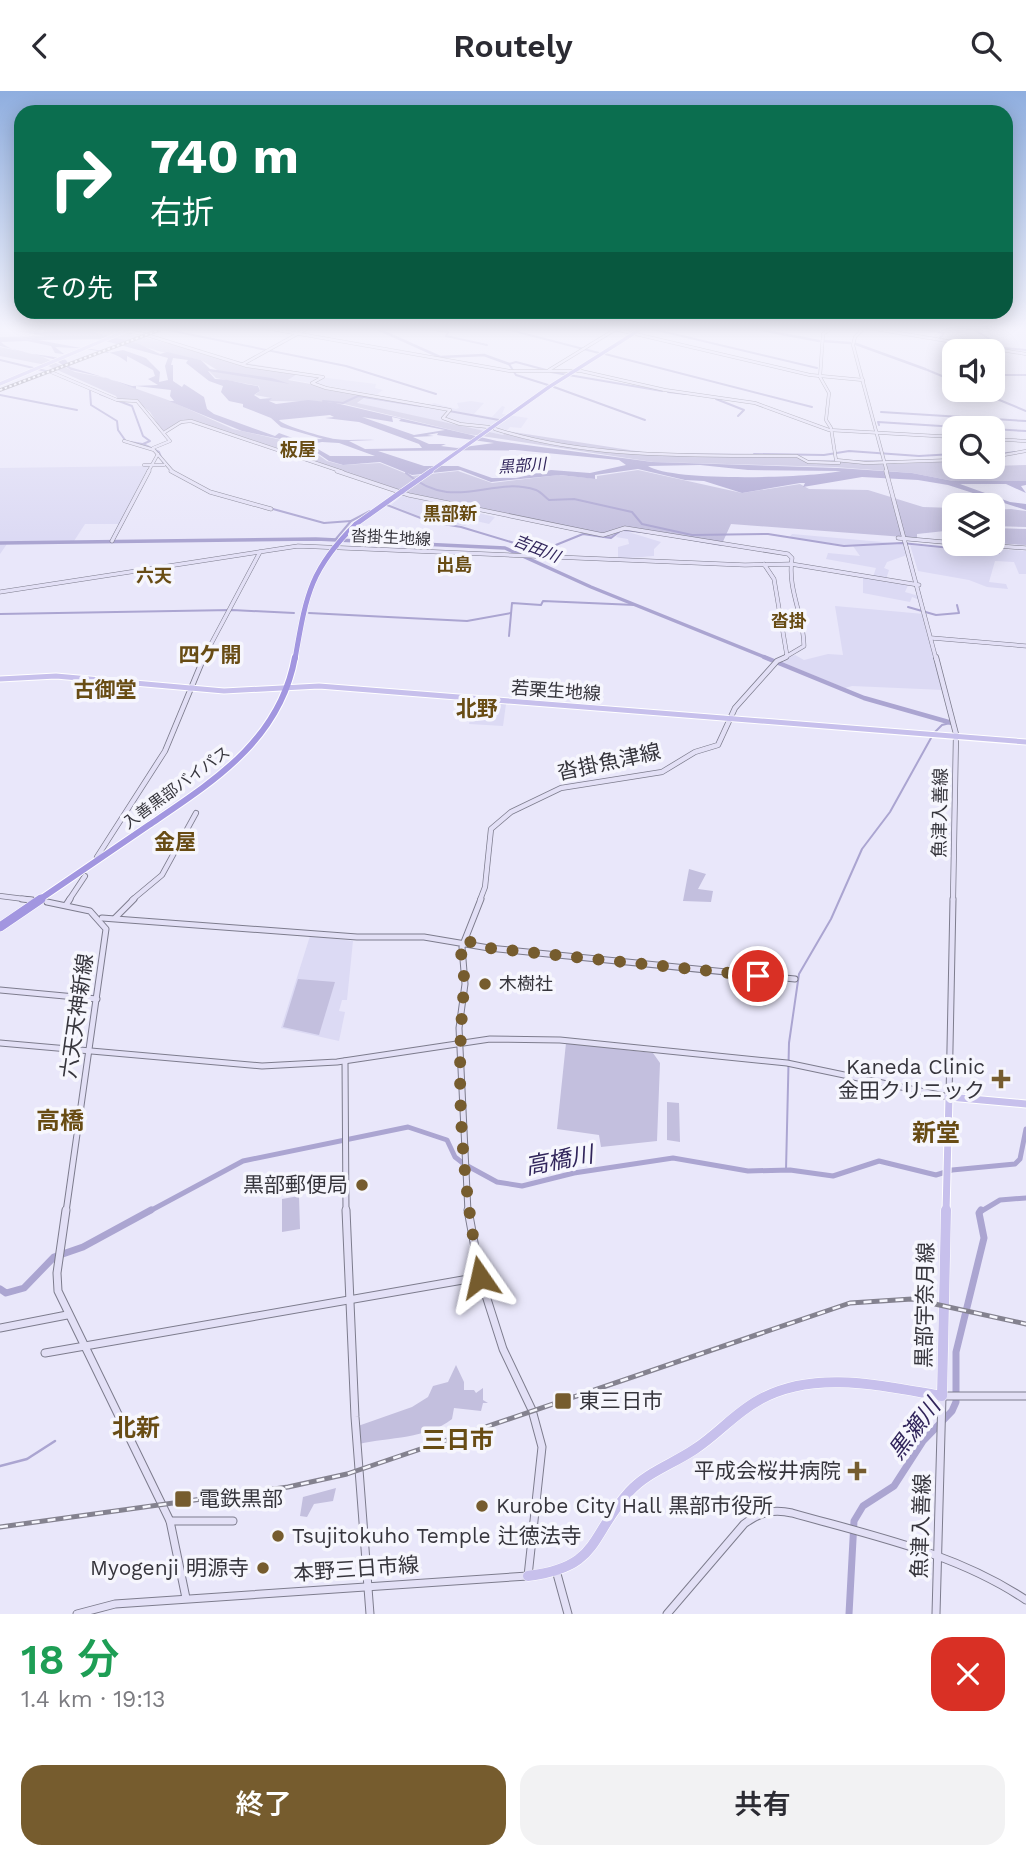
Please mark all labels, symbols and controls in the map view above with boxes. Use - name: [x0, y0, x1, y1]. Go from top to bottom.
- icon: back: [21, 27, 59, 65]
- text: Routely: [453, 27, 573, 65]
- icon: search: [967, 27, 1005, 65]
- text: 740 m: [150, 127, 299, 185]
- icon: right: [35, 133, 126, 224]
- text: 右折: [150, 193, 214, 231]
- icon: arrive: [127, 266, 165, 304]
- text: その先: [35, 273, 113, 303]
- map controls: [942, 339, 1005, 556]
- button: sound: [942, 339, 1005, 402]
- button: search: [942, 416, 1005, 479]
- district label: 板屋: [280, 439, 316, 460]
- water label: 黒部川: [497, 454, 549, 477]
- button: layers: [942, 493, 1005, 556]
- district label: 黒部新: [423, 503, 477, 524]
- street label: 沓掛生地線: [351, 526, 431, 549]
- water label: 吉田川: [511, 531, 564, 567]
- district label: 出島: [436, 554, 472, 575]
- district label: 六天: [136, 565, 172, 586]
- district label: 沓掛: [771, 610, 807, 631]
- district label: 四ケ開: [179, 642, 242, 667]
- district label: 古御堂: [74, 677, 137, 702]
- street label: 若栗生地線: [510, 677, 602, 704]
- district label: 北野: [456, 696, 498, 721]
- street label: 沓掛魚津線: [555, 738, 663, 785]
- street label: 入善黒部バイパス: [119, 742, 234, 833]
- street label: 魚津入善線: [928, 768, 951, 858]
- district label: 金屋: [154, 829, 196, 854]
- pin: [728, 946, 788, 1006]
- street label: 六天天神新線: [55, 952, 98, 1080]
- icon: arrive: [739, 957, 777, 995]
- place label: 木樹社: [499, 973, 553, 994]
- marker: 木樹社: [477, 976, 493, 992]
- place label: Kaneda Clinic 金田クリニック: [838, 1054, 985, 1103]
- marker: Kaneda Clinic 金田クリニック: [991, 1069, 1011, 1089]
- district label: 高橋: [36, 1107, 84, 1135]
- district label: 新堂: [912, 1119, 960, 1147]
- water label: 高橋川: [523, 1140, 598, 1180]
- place label: 黒部郵便局: [243, 1172, 348, 1197]
- marker: 黒部郵便局: [354, 1177, 370, 1193]
- position arrow: [443, 1240, 517, 1314]
- street label: 黒部宇奈月線: [911, 1242, 938, 1368]
- place label: 東三日市: [579, 1388, 663, 1413]
- marker: 東三日市: [553, 1391, 573, 1411]
- water label: 黒瀬川: [883, 1391, 948, 1465]
- district label: 北新: [112, 1414, 160, 1442]
- district label: 三日市: [422, 1426, 494, 1454]
- place label: 平成会桜井病院: [694, 1458, 841, 1483]
- marker: 平成会桜井病院: [847, 1461, 867, 1481]
- street label: 魚津入善線: [906, 1473, 935, 1579]
- place label: 電鉄黒部: [199, 1486, 283, 1511]
- marker: 電鉄黒部: [173, 1489, 193, 1509]
- place label: Kurobe City Hall 黒部市役所: [496, 1493, 773, 1518]
- marker: Kurobe City Hall 黒部市役所: [474, 1498, 490, 1514]
- place label: Tsujitokuho Temple 辻徳法寺: [292, 1523, 582, 1548]
- marker: Tsujitokuho Temple 辻徳法寺: [270, 1528, 286, 1544]
- street label: 本野三日市線: [292, 1552, 420, 1585]
- place label: Myogenji 明源寺: [90, 1555, 249, 1580]
- marker: Myogenji 明源寺: [255, 1560, 271, 1576]
- text: 18 分: [21, 1635, 120, 1684]
- button: close: [931, 1637, 1005, 1711]
- text: 1.4 km · 19:13: [21, 1686, 166, 1713]
- button: 終了: [21, 1765, 506, 1845]
- button: 共有: [520, 1765, 1005, 1845]

